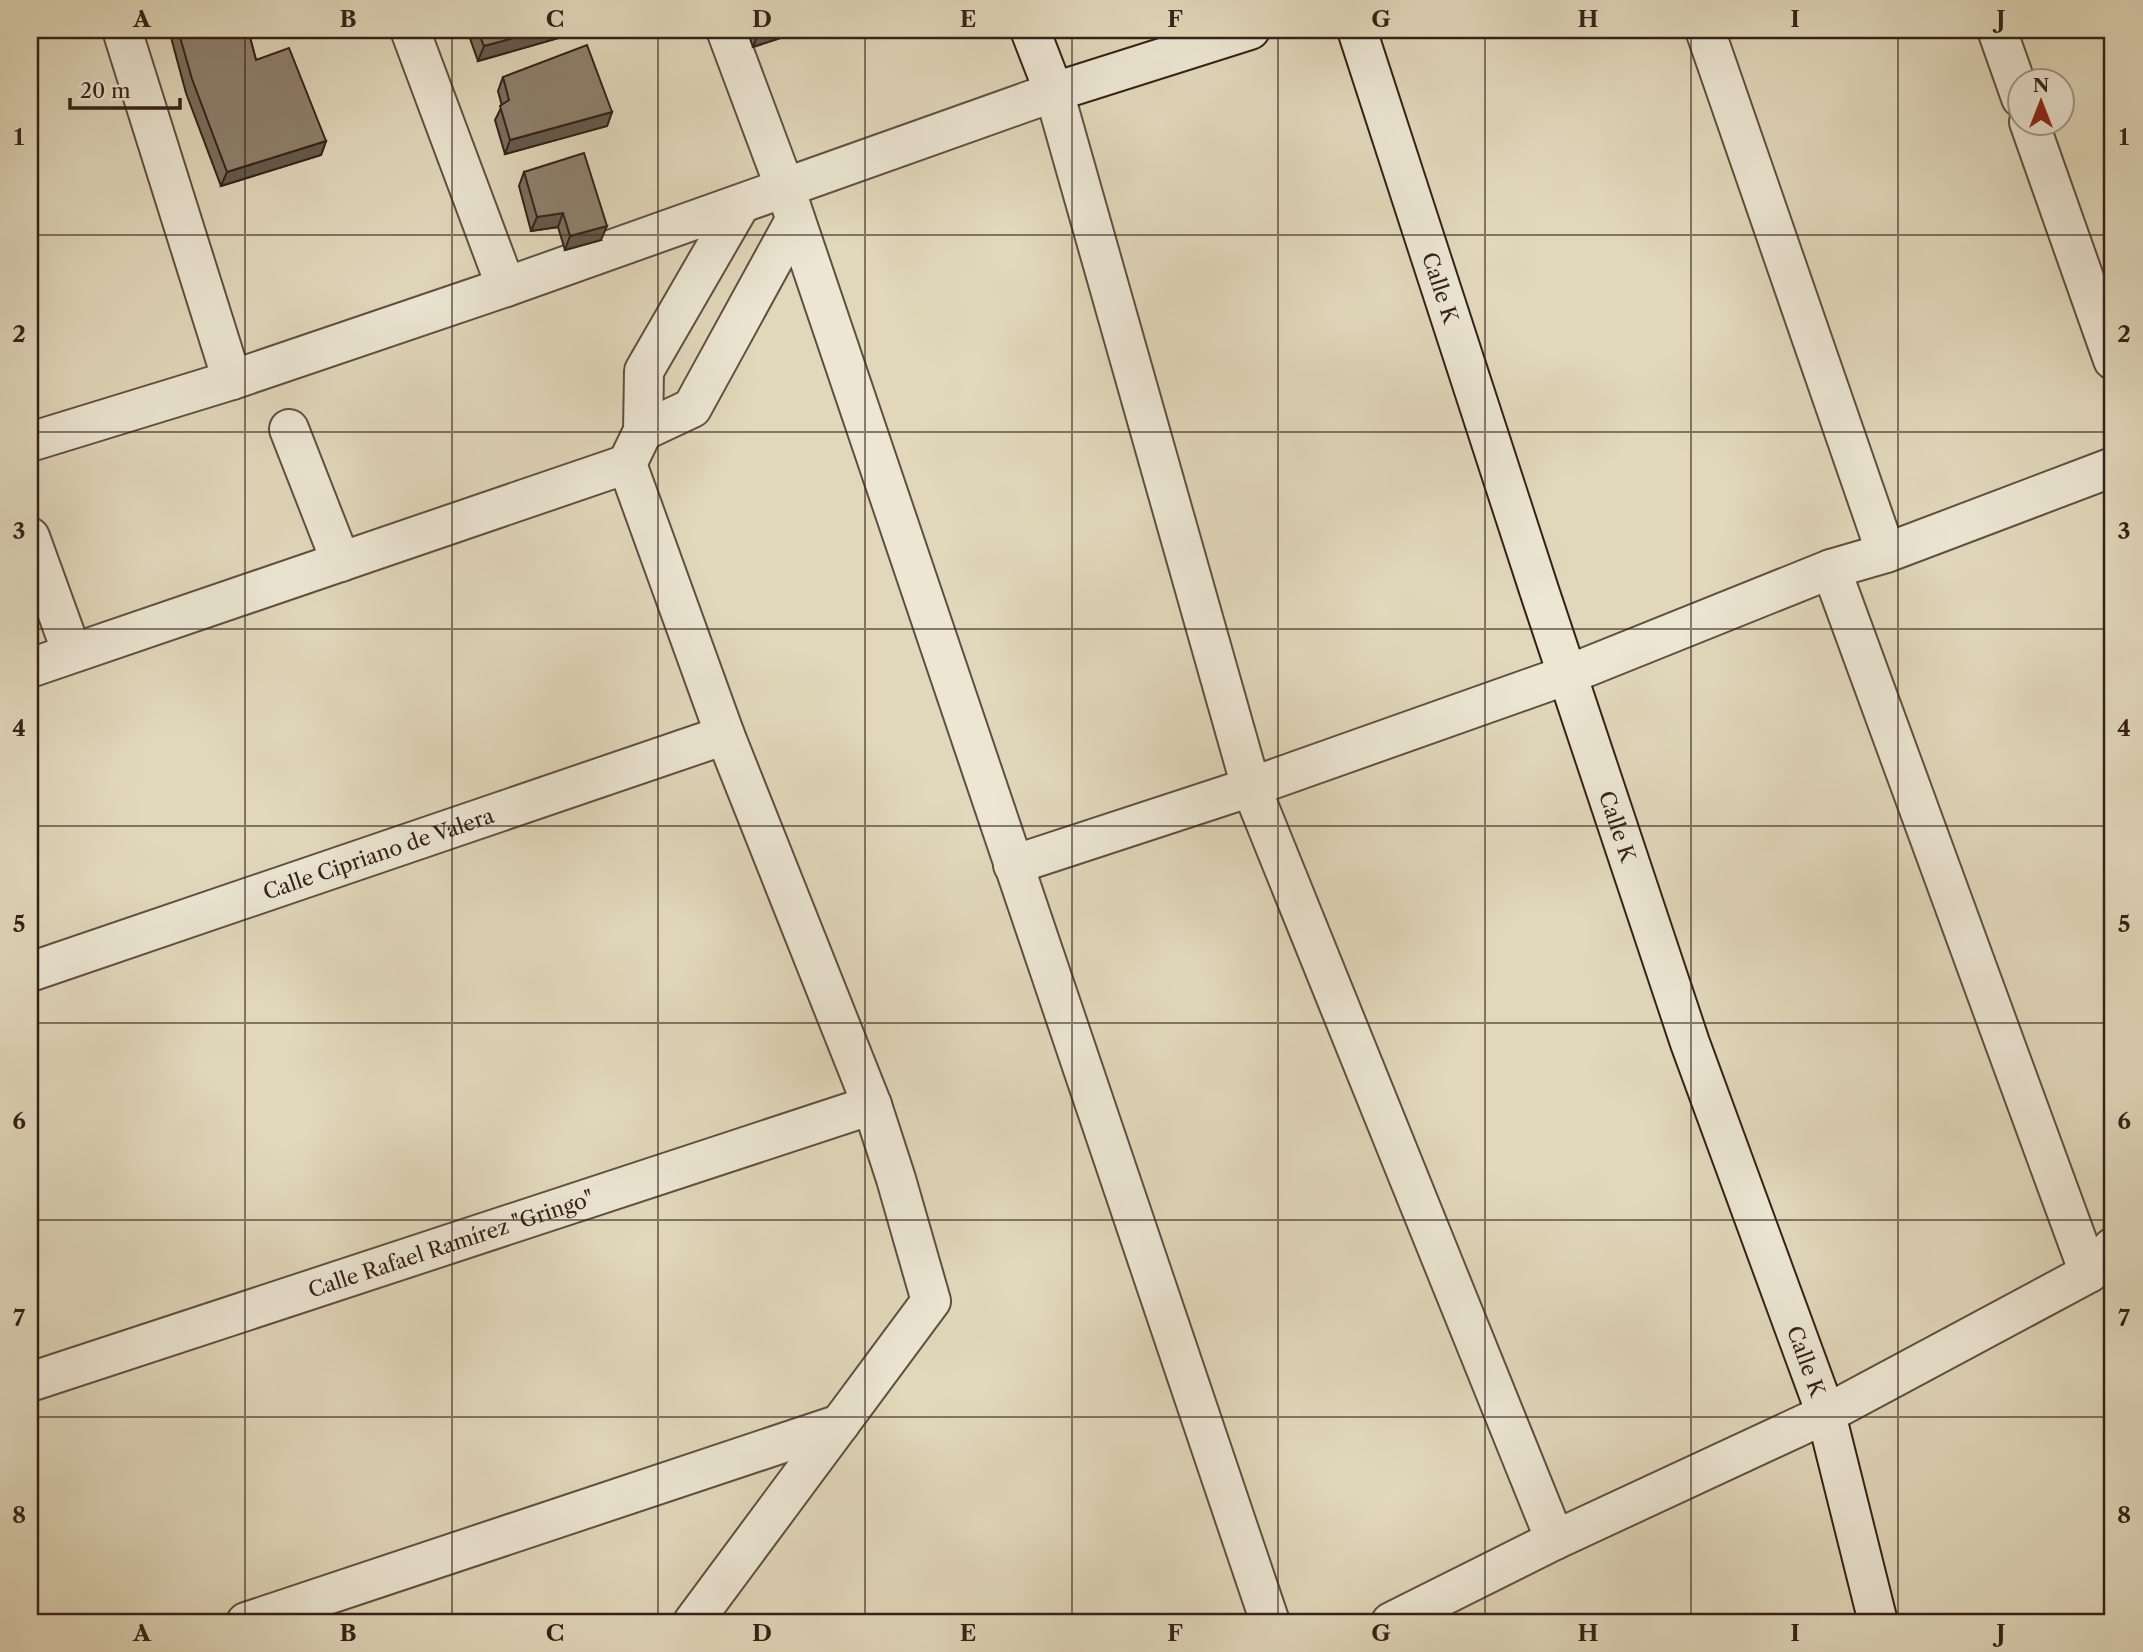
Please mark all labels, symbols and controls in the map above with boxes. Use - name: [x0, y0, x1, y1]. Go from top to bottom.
- text: A: [132, 5, 152, 33]
- text: B: [339, 5, 357, 33]
- text: C: [546, 5, 564, 33]
- text: D: [752, 5, 772, 33]
- text: E: [960, 5, 976, 33]
- text: F: [1167, 5, 1183, 33]
- text: G: [1371, 5, 1391, 33]
- text: H: [1578, 5, 1599, 33]
- text: I: [1790, 5, 1800, 33]
- text: J: [1992, 5, 2006, 33]
- scale bar: [70, 66, 180, 110]
- north arrow: [2007, 66, 2076, 136]
- text: N: [2033, 74, 2049, 97]
- text: 20 m: [80, 78, 131, 103]
- text: 1: [14, 123, 25, 151]
- text: 1: [2119, 123, 2130, 151]
- street label: Calle K: [1418, 249, 1464, 327]
- text: 2: [12, 320, 26, 348]
- text: 2: [2117, 320, 2131, 348]
- text: 3: [13, 517, 26, 545]
- text: 3: [2118, 517, 2131, 545]
- text: 4: [12, 714, 26, 742]
- text: 4: [2117, 714, 2131, 742]
- street label: Calle K: [1594, 788, 1641, 866]
- street label: Calle Cipriano de Valera: [260, 802, 498, 904]
- text: 5: [13, 910, 25, 938]
- text: 5: [2118, 910, 2130, 938]
- text: 6: [12, 1107, 26, 1135]
- text: 6: [2117, 1107, 2131, 1135]
- street label: Calle Rafael Ramírez "Gringo": [305, 1185, 597, 1302]
- text: 7: [13, 1304, 25, 1332]
- text: 7: [2118, 1304, 2130, 1332]
- street label: Calle K: [1782, 1322, 1831, 1400]
- text: 8: [12, 1501, 26, 1529]
- text: 8: [2117, 1501, 2131, 1529]
- text: A: [132, 1619, 152, 1647]
- text: B: [339, 1619, 357, 1647]
- text: C: [546, 1619, 564, 1647]
- text: D: [752, 1619, 772, 1647]
- text: E: [960, 1619, 976, 1647]
- text: F: [1167, 1619, 1183, 1647]
- text: G: [1371, 1619, 1391, 1647]
- text: H: [1578, 1619, 1599, 1647]
- text: I: [1790, 1619, 1800, 1647]
- text: J: [1992, 1619, 2006, 1647]

